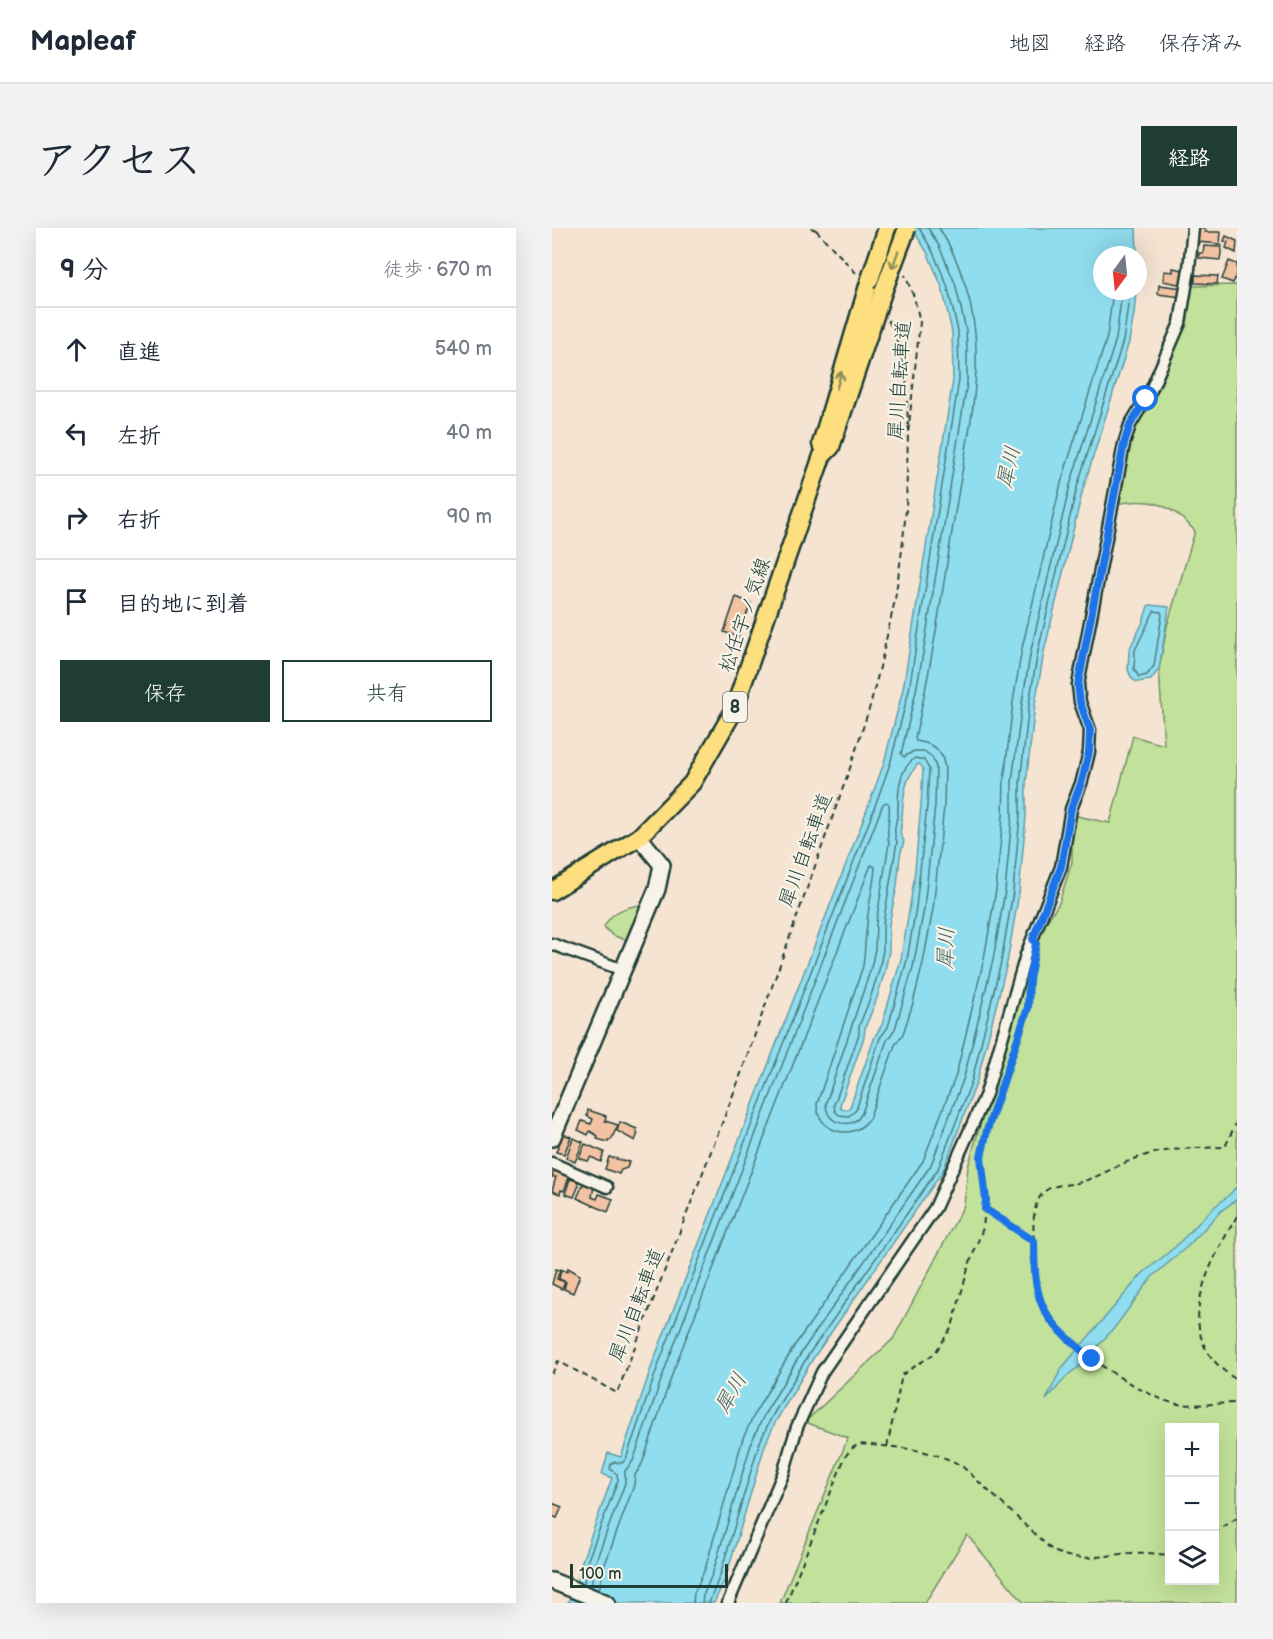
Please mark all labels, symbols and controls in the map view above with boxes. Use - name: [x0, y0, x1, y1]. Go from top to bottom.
- text: Mapleaf: [30, 25, 136, 58]
- text: 地図: [1009, 31, 1051, 56]
- text: 経路: [1084, 31, 1126, 56]
- text: 保存済み: [1159, 31, 1243, 56]
- button: 経路: [1141, 126, 1237, 186]
- text: アクセス: [36, 136, 201, 187]
- north arrow: [1093, 246, 1147, 300]
- one-way arrow: [888, 250, 899, 269]
- text: 9 分: [60, 255, 108, 286]
- text: 徒歩 · 670 m: [383, 258, 492, 282]
- street label: 犀川自転車道: [884, 319, 916, 441]
- icon: ahead: [60, 333, 93, 366]
- text: 540 m: [435, 337, 492, 361]
- text: 直進: [117, 339, 161, 366]
- one-way arrow: [834, 371, 845, 390]
- route start: [1132, 385, 1158, 411]
- icon: left: [60, 417, 93, 450]
- text: 40 m: [446, 421, 492, 445]
- text: 左折: [117, 423, 161, 450]
- water label: 犀川: [992, 444, 1026, 490]
- icon: right: [60, 501, 93, 534]
- text: 90 m: [447, 505, 492, 529]
- text: 右折: [117, 507, 161, 534]
- street label: 松任宇ノ気線: [714, 554, 776, 676]
- icon: arrive: [60, 585, 93, 618]
- text: 目的地に到着: [117, 591, 249, 618]
- button: 保存: [60, 660, 270, 722]
- button: 共有: [282, 660, 492, 722]
- road number: 8: [723, 692, 747, 722]
- street label: 犀川自転車道: [774, 790, 838, 910]
- water label: 犀川: [932, 926, 960, 970]
- street label: 犀川自転車道: [604, 1245, 670, 1365]
- route end: [1078, 1345, 1104, 1371]
- water label: 犀川: [710, 1369, 752, 1417]
- map controls: [1165, 1423, 1219, 1585]
- button: +: [1165, 1423, 1219, 1477]
- button: −: [1165, 1477, 1219, 1531]
- button: layers: [1165, 1531, 1219, 1585]
- scale bar: [570, 1561, 728, 1588]
- text: 100 m: [579, 1565, 622, 1584]

